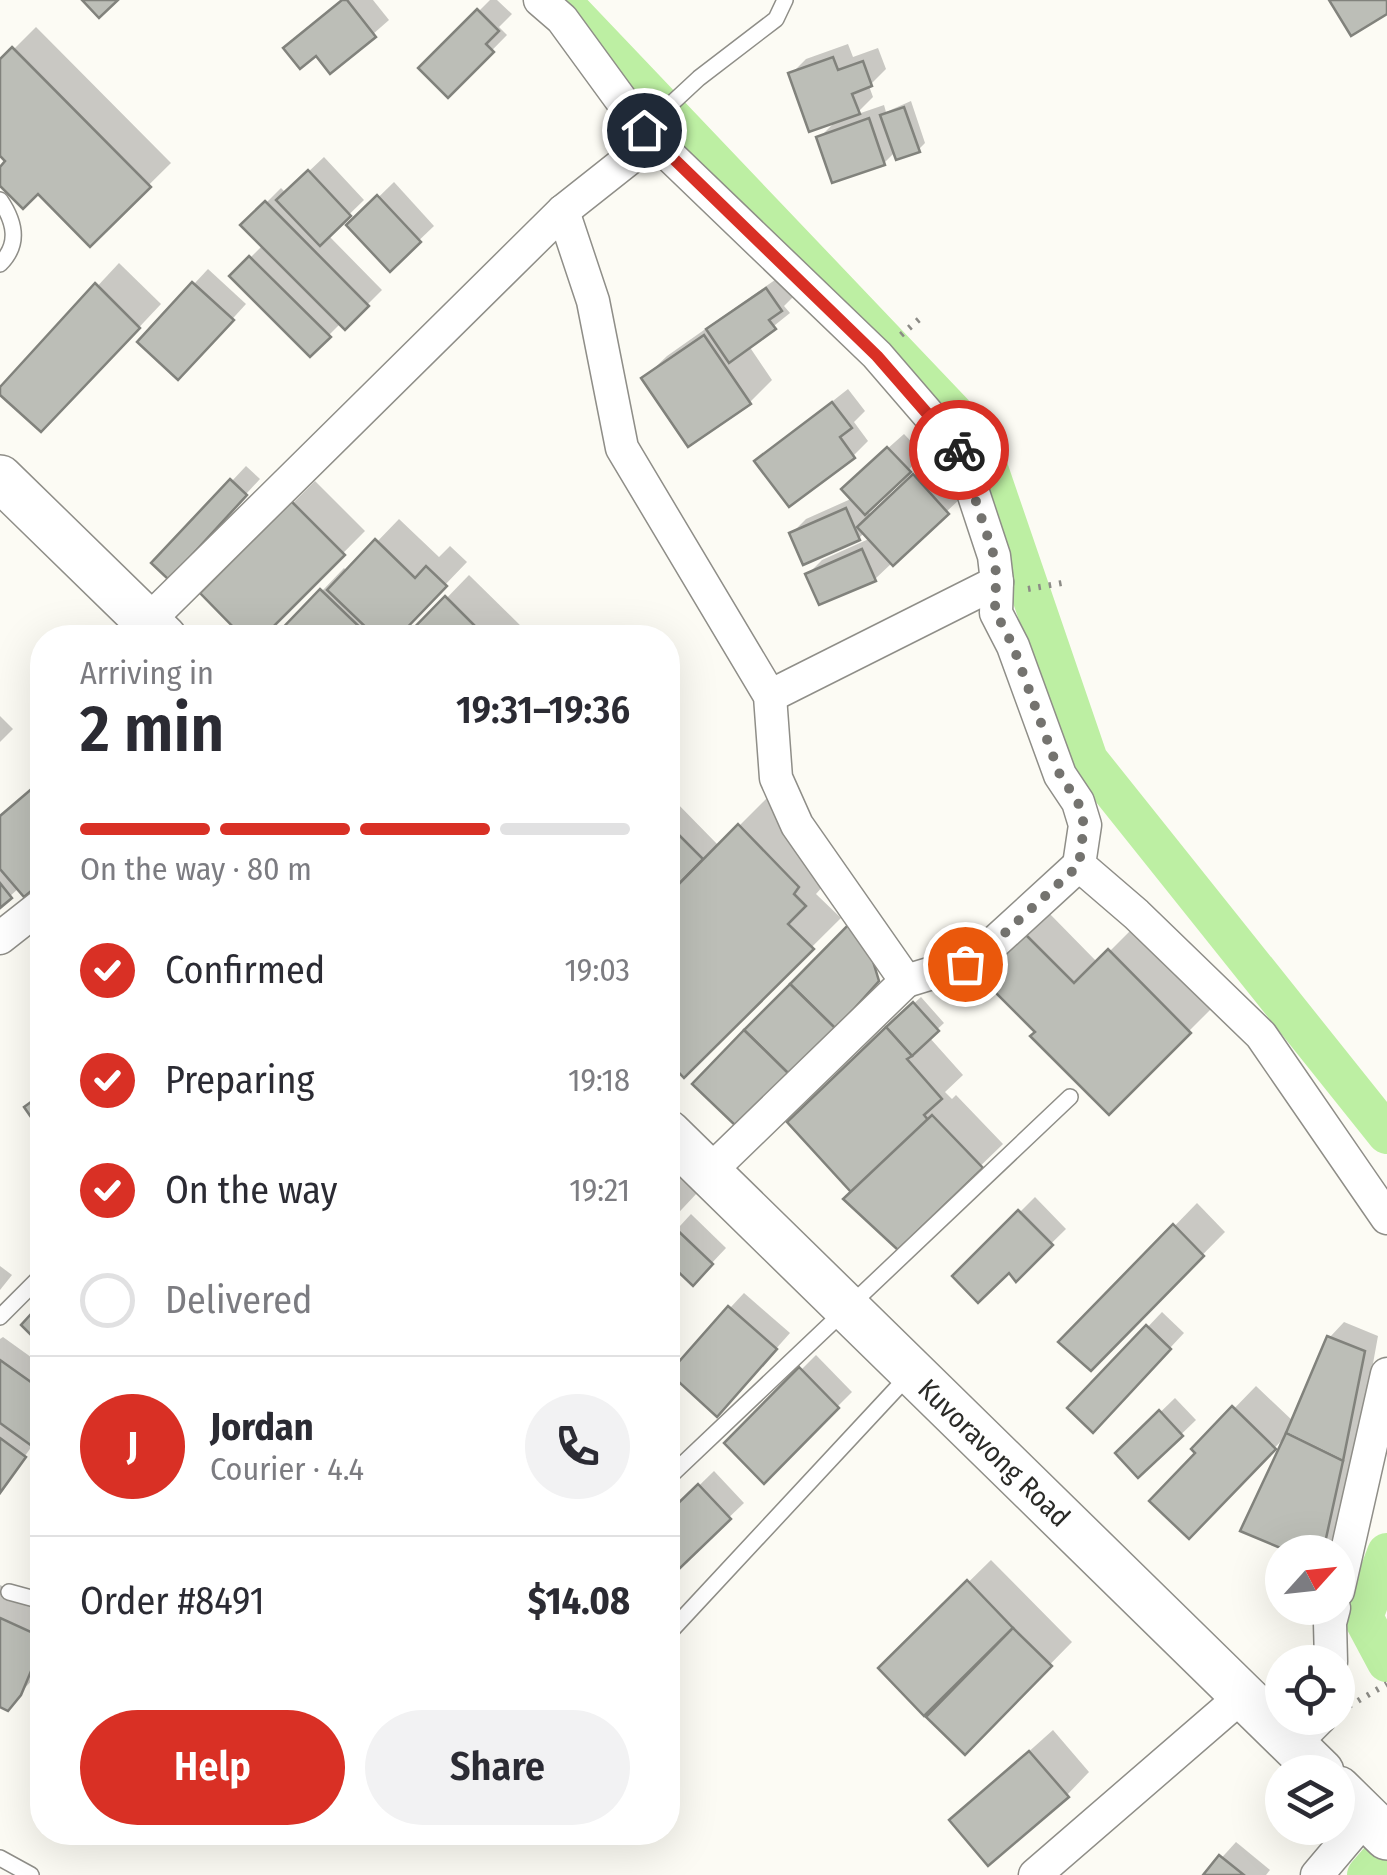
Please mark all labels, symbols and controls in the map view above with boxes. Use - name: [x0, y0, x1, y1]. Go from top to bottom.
- pin: [602, 88, 687, 173]
- icon: home: [617, 103, 672, 158]
- courier: [909, 400, 1009, 500]
- icon: bike: [932, 423, 987, 478]
- text: Arriving in: [80, 654, 214, 692]
- text: 19:31–19:36: [456, 687, 630, 733]
- text: 2 min: [80, 690, 224, 768]
- text: On the way · 80 m: [80, 850, 312, 888]
- pin: [923, 922, 1008, 1007]
- icon: bag: [938, 937, 993, 992]
- icon: check: [80, 943, 135, 998]
- text: Confirmed: [165, 947, 325, 993]
- text: 19:03: [564, 951, 630, 989]
- icon: check: [80, 1053, 135, 1108]
- text: Preparing: [165, 1057, 314, 1103]
- text: 19:18: [568, 1061, 630, 1099]
- icon: check: [80, 1163, 135, 1218]
- text: On the way: [165, 1167, 337, 1213]
- text: 19:21: [569, 1171, 630, 1209]
- text: Delivered: [165, 1277, 312, 1323]
- street label: Kuvoravong Road: [911, 1372, 1077, 1534]
- button: phone: [525, 1394, 630, 1499]
- text: Jordan: [210, 1404, 314, 1450]
- text: J: [127, 1423, 138, 1469]
- text: Courier · 4.4: [210, 1450, 364, 1488]
- north arrow: [1265, 1535, 1355, 1625]
- map controls: [1265, 1535, 1355, 1845]
- text: Order #8491: [80, 1578, 265, 1624]
- text: $14.08: [528, 1578, 630, 1624]
- button: locate: [1265, 1645, 1355, 1735]
- button: Help: [80, 1710, 345, 1825]
- button: Share: [365, 1710, 630, 1825]
- button: layers: [1265, 1755, 1355, 1845]

